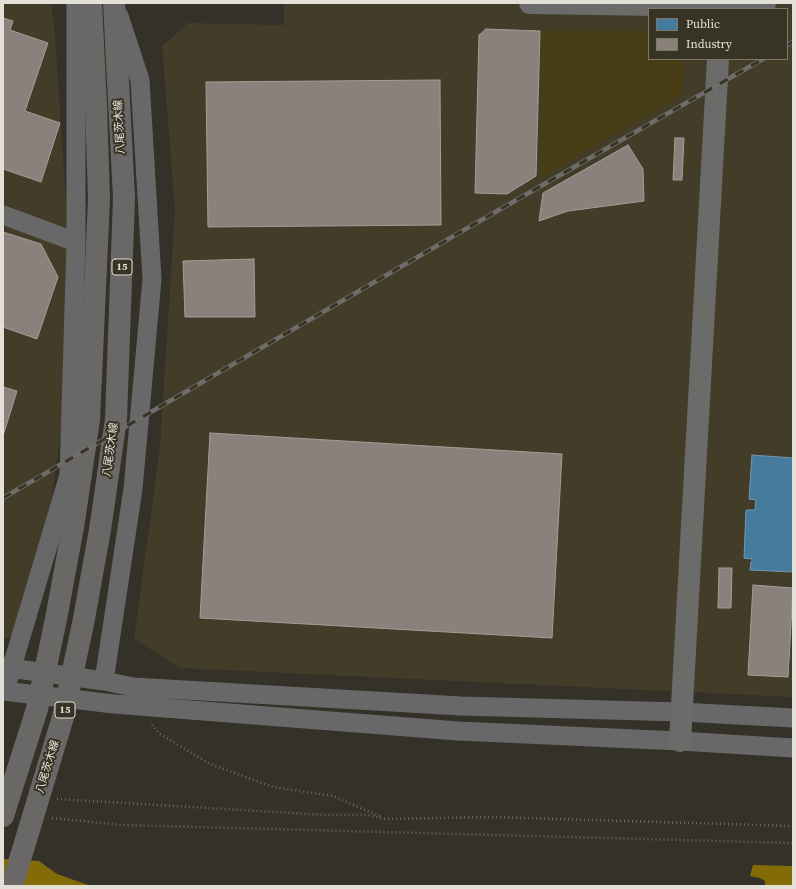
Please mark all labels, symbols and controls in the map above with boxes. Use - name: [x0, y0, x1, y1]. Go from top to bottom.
- legend: [648, 8, 788, 60]
- text: Public: [686, 16, 720, 32]
- text: Industry: [686, 36, 732, 52]
- street label: 八尾茨木線: [112, 99, 128, 155]
- road number: 15: [112, 259, 132, 275]
- street label: 八尾茨木線: [101, 422, 121, 478]
- road number: 15: [55, 702, 75, 718]
- street label: 八尾茨木線: [34, 739, 62, 795]

